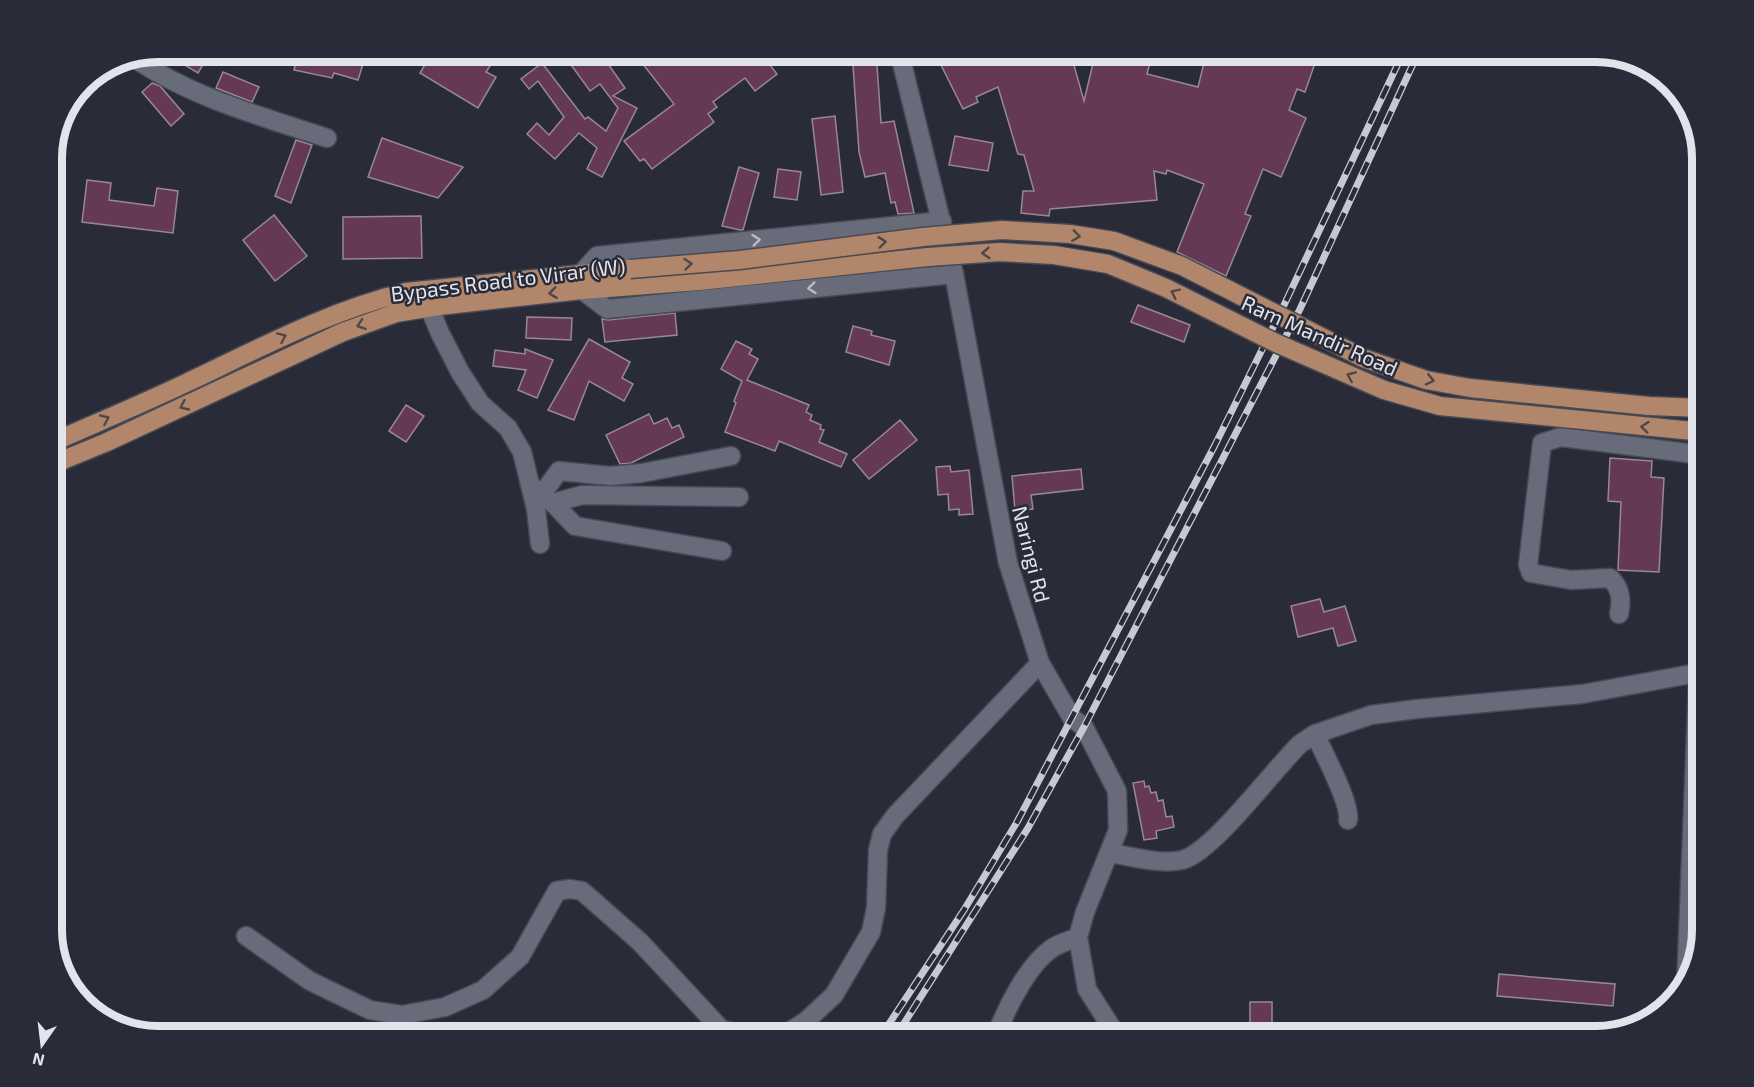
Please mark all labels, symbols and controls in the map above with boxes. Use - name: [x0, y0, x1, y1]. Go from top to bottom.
- one-way arrow: [1072, 229, 1081, 241]
- one-way arrow: [752, 234, 761, 247]
- one-way arrow: [877, 236, 887, 249]
- one-way arrow: [982, 247, 991, 260]
- street label: Bypass Road to Virar (W): [389, 252, 627, 306]
- one-way arrow: [684, 258, 693, 271]
- one-way arrow: [808, 282, 817, 294]
- one-way arrow: [549, 286, 558, 299]
- one-way arrow: [1170, 288, 1181, 300]
- street label: Ram Mandir Road: [1238, 289, 1402, 381]
- one-way arrow: [357, 318, 367, 331]
- one-way arrow: [275, 332, 286, 344]
- one-way arrow: [1346, 371, 1357, 383]
- one-way arrow: [1425, 373, 1435, 386]
- one-way arrow: [179, 398, 190, 410]
- one-way arrow: [98, 414, 109, 426]
- one-way arrow: [1640, 421, 1649, 434]
- street label: Naringi Rd: [1008, 503, 1056, 605]
- north arrow: [12, 1015, 72, 1075]
- text: N: [30, 1049, 46, 1071]

